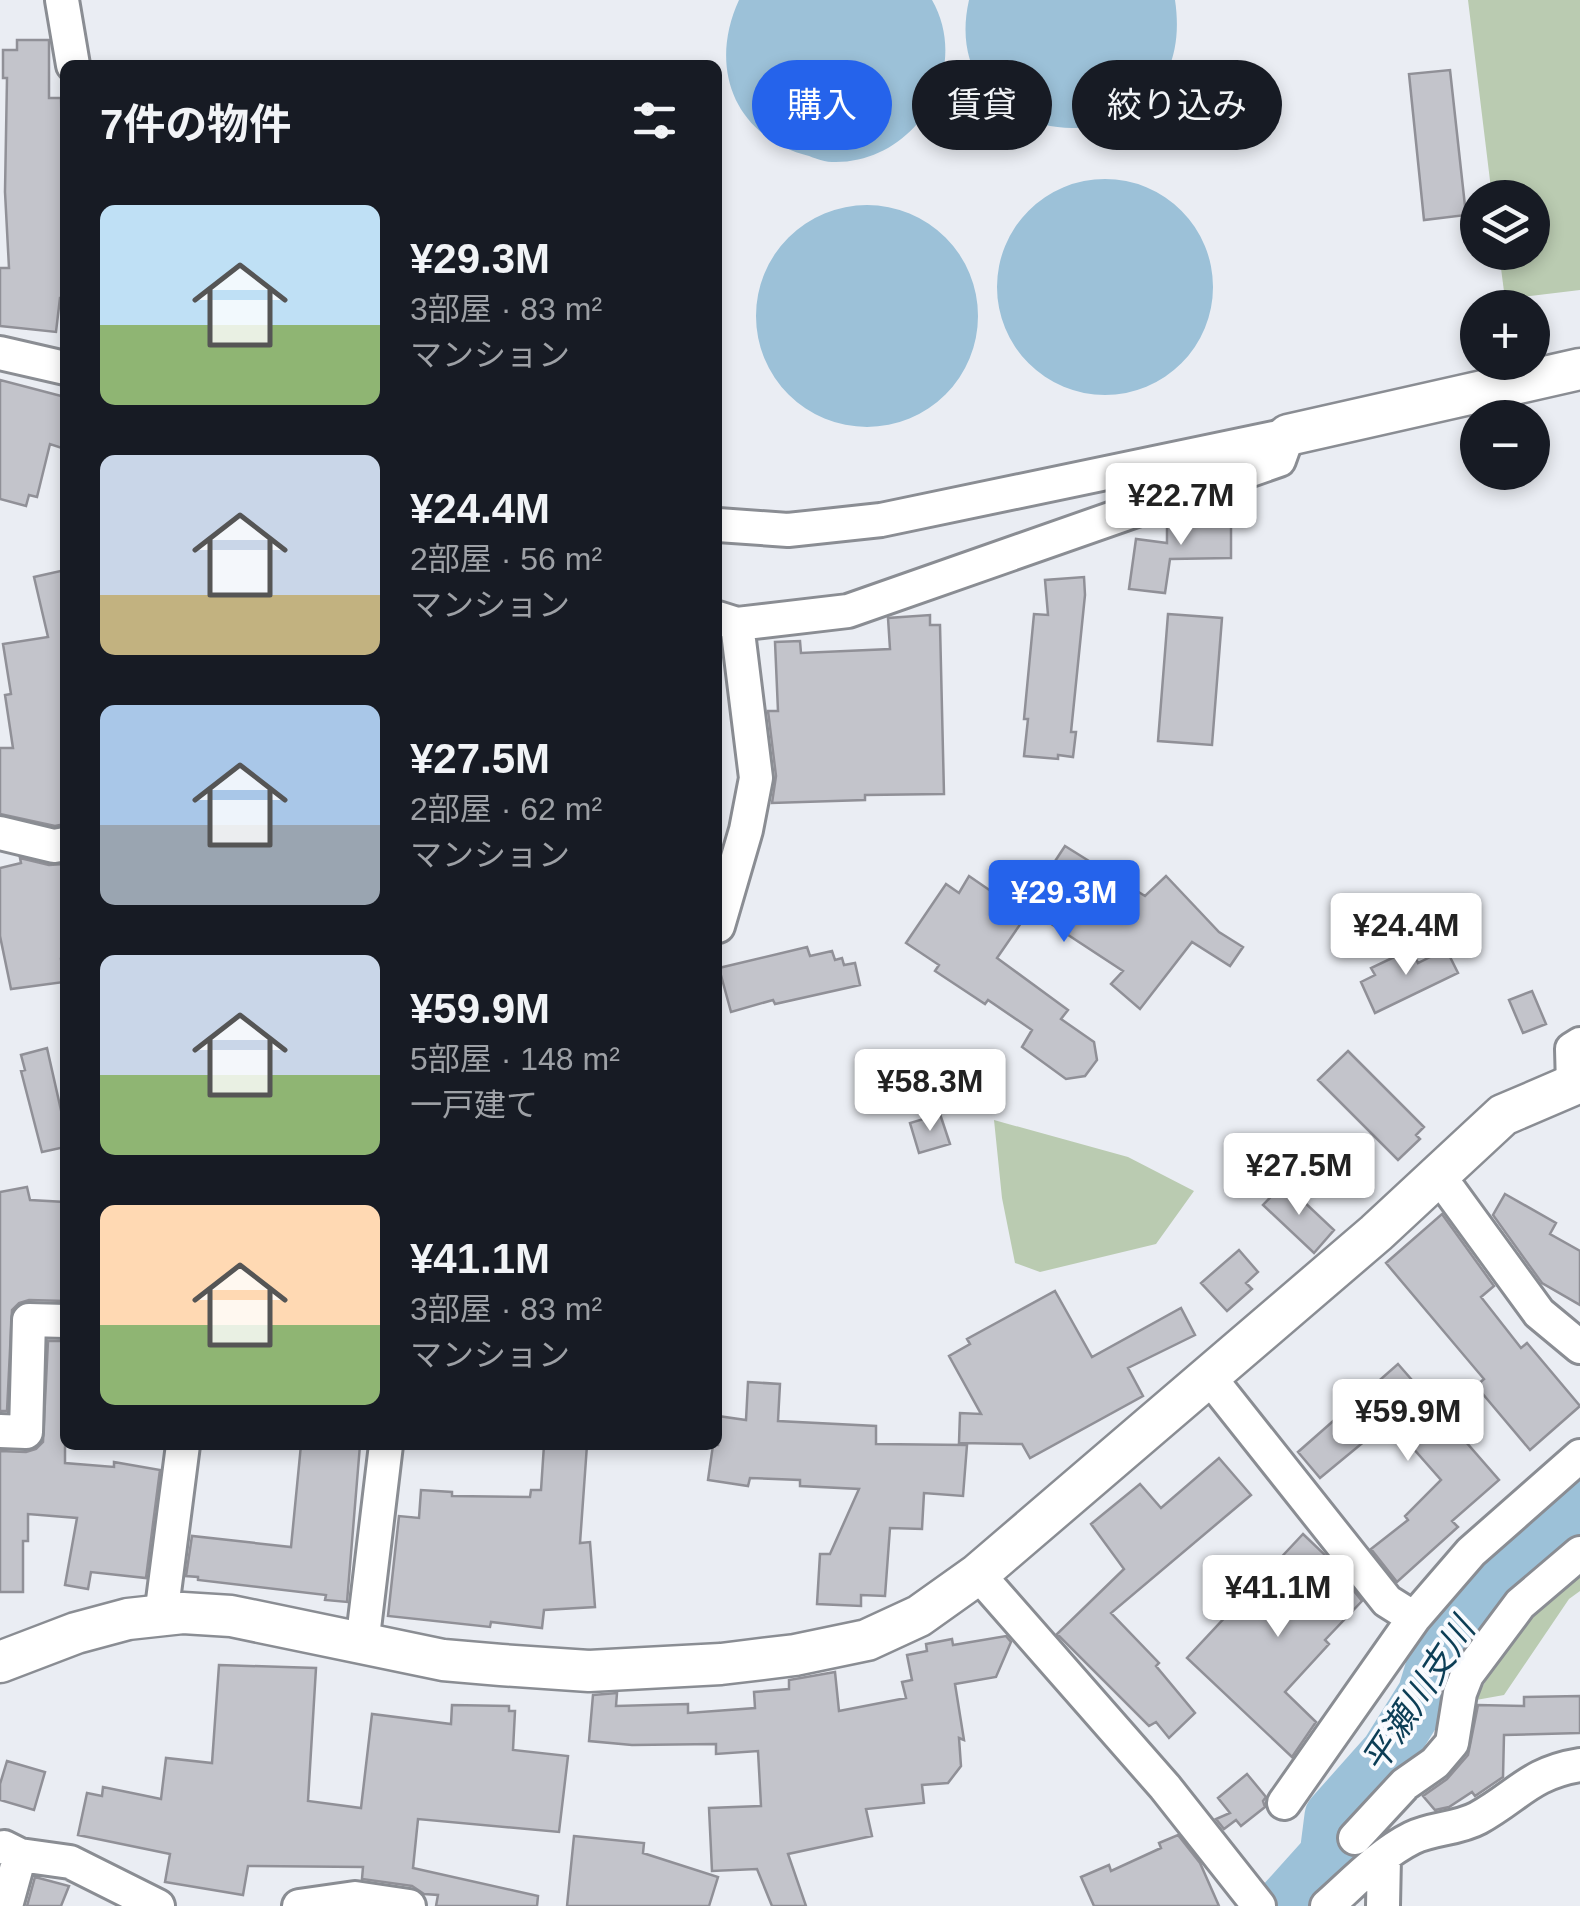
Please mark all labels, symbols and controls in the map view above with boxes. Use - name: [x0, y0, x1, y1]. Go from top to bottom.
- chip: 購入: [752, 60, 892, 150]
- chip: 賃貸: [912, 60, 1052, 150]
- chip: 絞り込み: [1072, 60, 1282, 150]
- icon: filters: [627, 93, 682, 148]
- text: 7件の物件: [100, 101, 291, 148]
- map controls: [1460, 180, 1550, 490]
- button: layers: [1460, 180, 1550, 270]
- text: ¥29.3M: [410, 235, 550, 282]
- icon: home: [180, 245, 300, 365]
- button: +: [1460, 290, 1550, 380]
- text: 3部屋 · 83 m²: [410, 291, 602, 327]
- text: マンション: [410, 337, 570, 373]
- button: −: [1460, 400, 1550, 490]
- pin: ¥22.7M: [1100, 463, 1262, 548]
- text: ¥22.7M: [1128, 477, 1234, 513]
- text: ¥24.4M: [410, 485, 550, 532]
- icon: home: [180, 495, 300, 615]
- text: 2部屋 · 56 m²: [410, 541, 602, 577]
- text: マンション: [410, 587, 570, 623]
- text: ¥27.5M: [410, 735, 550, 782]
- icon: home: [180, 745, 300, 865]
- text: 2部屋 · 62 m²: [410, 791, 602, 827]
- text: マンション: [410, 837, 570, 873]
- pin: ¥29.3M: [983, 860, 1145, 945]
- text: ¥29.3M: [1011, 874, 1117, 910]
- pin: ¥24.4M: [1325, 893, 1487, 978]
- text: ¥24.4M: [1353, 907, 1459, 943]
- text: ¥59.9M: [410, 985, 550, 1032]
- icon: home: [180, 995, 300, 1115]
- text: 5部屋 · 148 m²: [410, 1041, 620, 1077]
- pin: ¥58.3M: [849, 1049, 1011, 1134]
- text: ¥58.3M: [877, 1063, 983, 1099]
- text: 一戸建て: [410, 1087, 538, 1123]
- pin: ¥27.5M: [1218, 1133, 1380, 1218]
- text: ¥27.5M: [1246, 1147, 1352, 1183]
- text: ¥41.1M: [410, 1235, 550, 1282]
- icon: home: [180, 1245, 300, 1365]
- text: 3部屋 · 83 m²: [410, 1291, 602, 1327]
- text: マンション: [410, 1337, 570, 1373]
- pin: ¥59.9M: [1327, 1379, 1489, 1464]
- text: ¥59.9M: [1355, 1393, 1461, 1429]
- pin: ¥41.1M: [1197, 1555, 1359, 1640]
- text: ¥41.1M: [1225, 1569, 1331, 1605]
- water label: 平瀬川支川: [1354, 1607, 1484, 1779]

